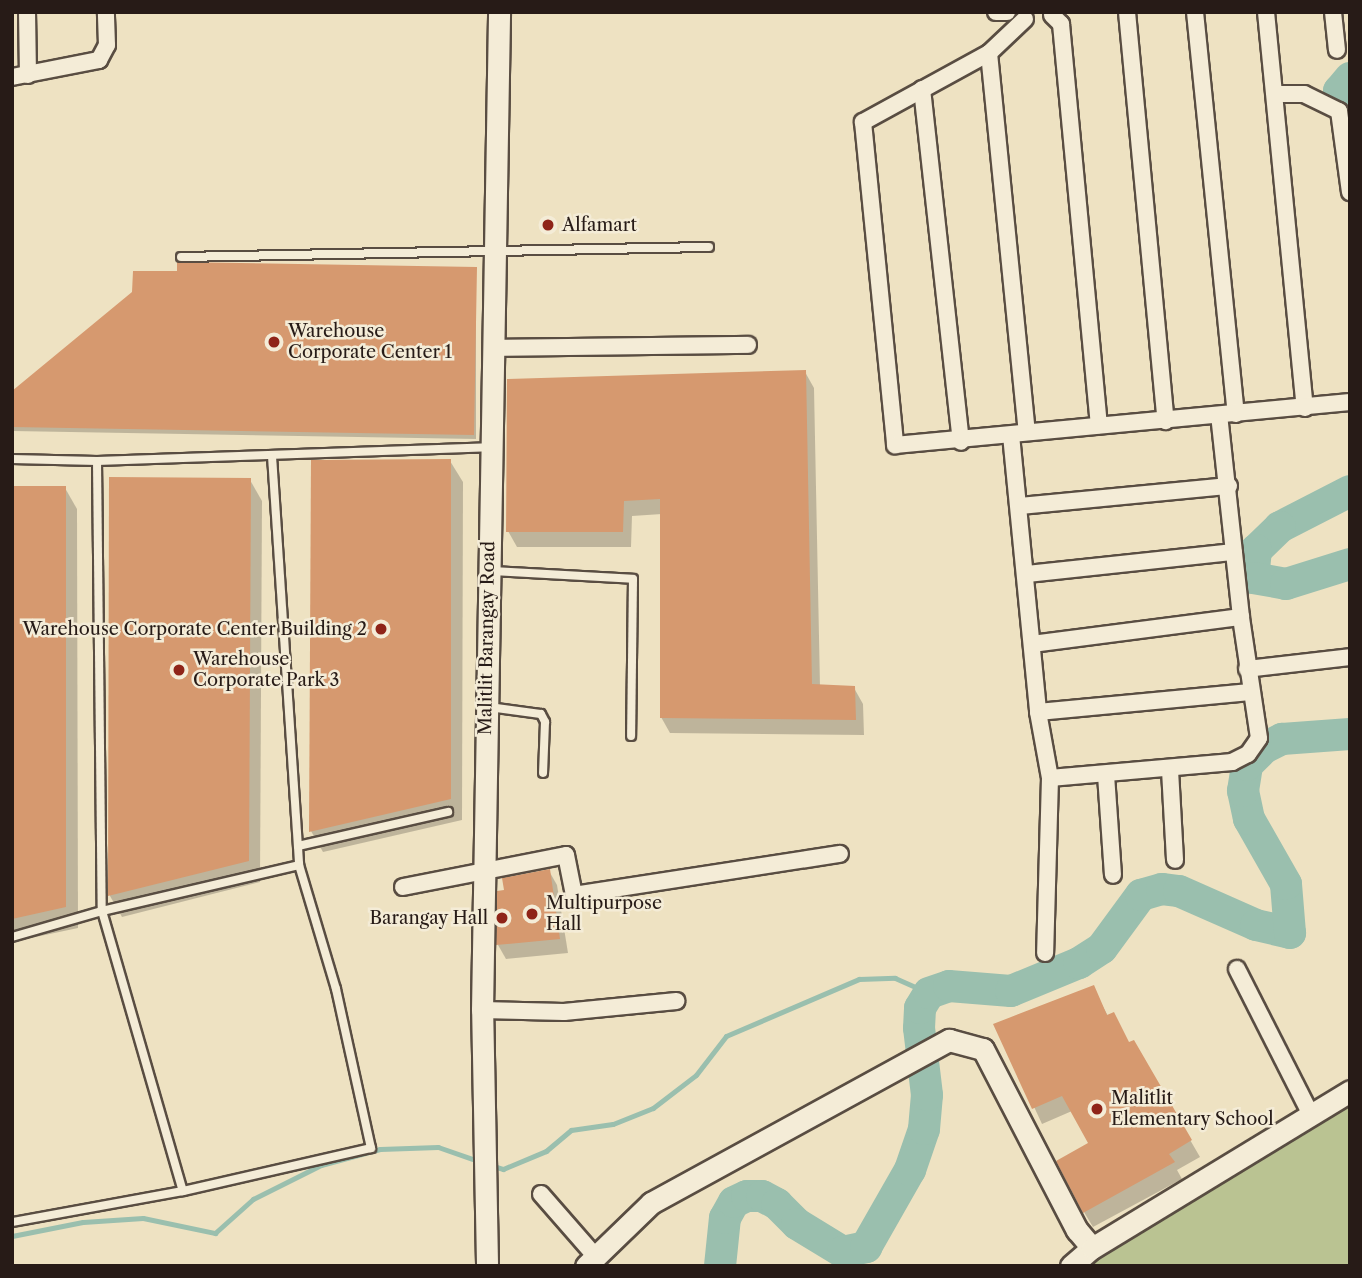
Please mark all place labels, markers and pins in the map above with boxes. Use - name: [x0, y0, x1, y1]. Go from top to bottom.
- place label: Alfamart: [562, 214, 637, 236]
- marker: Alfamart: [540, 217, 556, 233]
- place label: Warehouse Corporate Center 1: [288, 321, 452, 364]
- marker: Warehouse Corporate Center 1: [266, 334, 282, 350]
- place label: Warehouse Corporate Center Building 2: [22, 618, 367, 640]
- marker: Warehouse Corporate Center Building 2: [373, 621, 389, 637]
- place label: Warehouse Corporate Park 3: [193, 649, 340, 692]
- marker: Warehouse Corporate Park 3: [171, 662, 187, 678]
- place label: Multipurpose Hall: [546, 893, 662, 936]
- marker: Multipurpose Hall: [524, 906, 540, 922]
- place label: Barangay Hall: [369, 907, 488, 929]
- marker: Barangay Hall: [494, 910, 510, 926]
- place label: Malitlit Elementary School: [1111, 1088, 1274, 1130]
- marker: Malitlit Elementary School: [1089, 1101, 1105, 1117]

